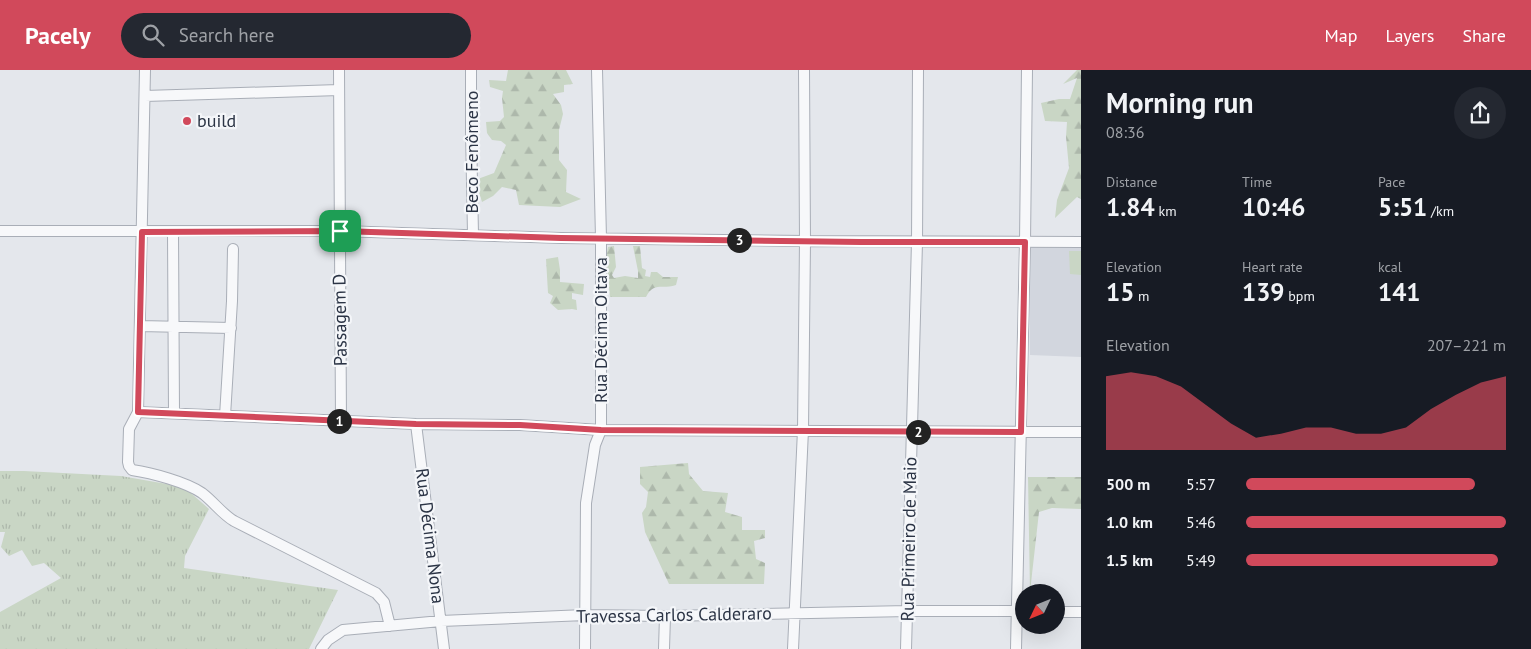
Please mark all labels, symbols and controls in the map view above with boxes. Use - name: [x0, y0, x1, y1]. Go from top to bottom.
- search box: [121, 13, 471, 58]
- text: Pacely: [25, 20, 91, 51]
- icon: search: [139, 21, 167, 49]
- text: Search here: [179, 23, 274, 47]
- text: Map: [1325, 24, 1357, 47]
- text: Layers: [1385, 24, 1434, 47]
- text: Share: [1462, 24, 1506, 47]
- text: Morning run: [1106, 84, 1254, 121]
- button: share: [1454, 87, 1506, 139]
- street label: Beco Fenômeno: [460, 91, 483, 213]
- place label: build: [197, 109, 236, 132]
- marker: build: [181, 115, 193, 127]
- text: 08:36: [1106, 122, 1144, 142]
- text: Distance: [1106, 173, 1157, 191]
- text: Time: [1242, 173, 1272, 191]
- text: Pace: [1378, 173, 1405, 191]
- text: 1.84: [1106, 191, 1155, 223]
- text: 10:46: [1242, 191, 1305, 223]
- text: 5:51: [1378, 191, 1427, 223]
- text: km: [1155, 202, 1177, 220]
- text: /km: [1427, 202, 1454, 220]
- pin: [319, 210, 361, 252]
- icon: arrive: [326, 217, 354, 245]
- pin: 3: [726, 228, 752, 252]
- text: 3: [736, 231, 743, 249]
- street label: Rua Décima Oitava: [589, 257, 612, 403]
- text: Elevation: [1106, 258, 1162, 276]
- text: Heart rate: [1242, 258, 1303, 276]
- text: kcal: [1378, 258, 1402, 276]
- street label: Passagem D: [327, 274, 352, 366]
- text: 15: [1106, 276, 1134, 308]
- text: 139: [1242, 276, 1285, 308]
- text: 141: [1378, 276, 1421, 308]
- text: m: [1134, 287, 1149, 305]
- text: bpm: [1285, 287, 1315, 305]
- text: Elevation: [1106, 335, 1170, 355]
- text: 207–221 m: [1427, 335, 1506, 355]
- pin: 1: [326, 408, 352, 434]
- text: 1: [336, 412, 343, 430]
- pin: 2: [906, 420, 930, 444]
- text: 2: [915, 423, 922, 441]
- street label: Rua Primeiro de Maio: [896, 456, 921, 622]
- street label: Rua Décima Nona: [411, 467, 450, 605]
- text: 500 m: [1106, 474, 1150, 494]
- text: 5:57: [1186, 474, 1216, 494]
- text: 1.0 km: [1106, 512, 1153, 532]
- text: 5:46: [1186, 512, 1216, 532]
- text: 1.5 km: [1106, 550, 1153, 570]
- text: 5:49: [1186, 550, 1216, 570]
- north arrow: [1015, 584, 1065, 634]
- map controls: [1015, 584, 1065, 634]
- street label: Travessa Carlos Calderaro: [576, 601, 772, 628]

